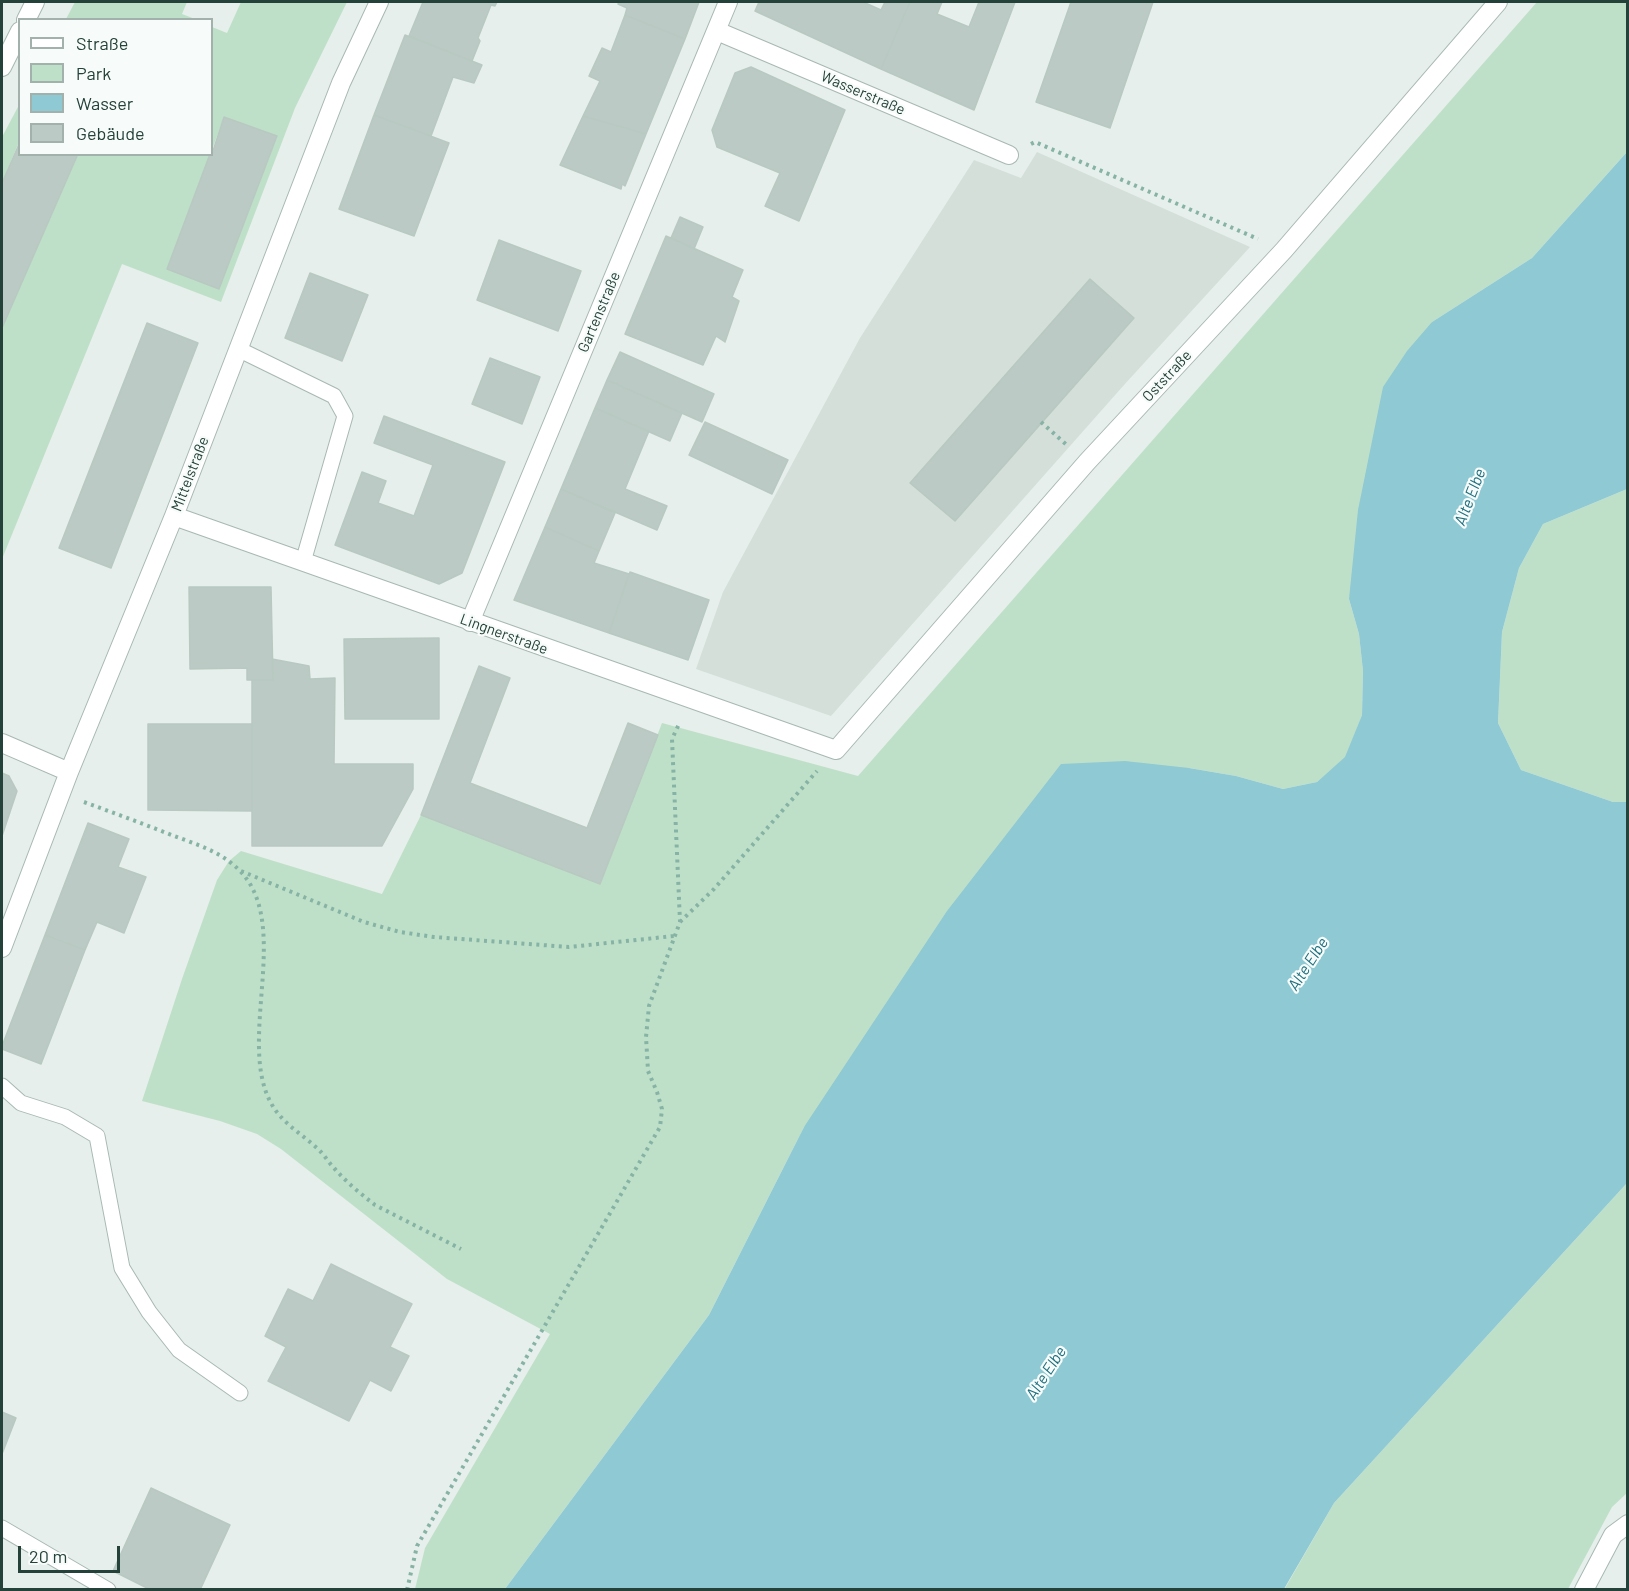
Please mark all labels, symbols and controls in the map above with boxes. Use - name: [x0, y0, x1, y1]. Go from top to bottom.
- legend: [18, 18, 213, 156]
- text: Straße: [76, 32, 128, 54]
- text: Park: [76, 62, 111, 84]
- street label: Wasserstraße: [818, 67, 908, 119]
- text: Wasser: [76, 92, 133, 114]
- text: Gebäude: [76, 122, 145, 144]
- street label: Gartenstraße: [574, 269, 624, 355]
- street label: Oststraße: [1139, 346, 1195, 406]
- street label: Mittelstraße: [167, 434, 213, 514]
- water label: Alte Elbe: [1450, 466, 1490, 528]
- street label: Lingnerstraße: [458, 610, 550, 658]
- water label: Alte Elbe: [1284, 934, 1332, 994]
- water label: Alte Elbe: [1022, 1343, 1070, 1403]
- scale bar: [21, 1534, 123, 1572]
- text: 20 m: [29, 1545, 67, 1567]

